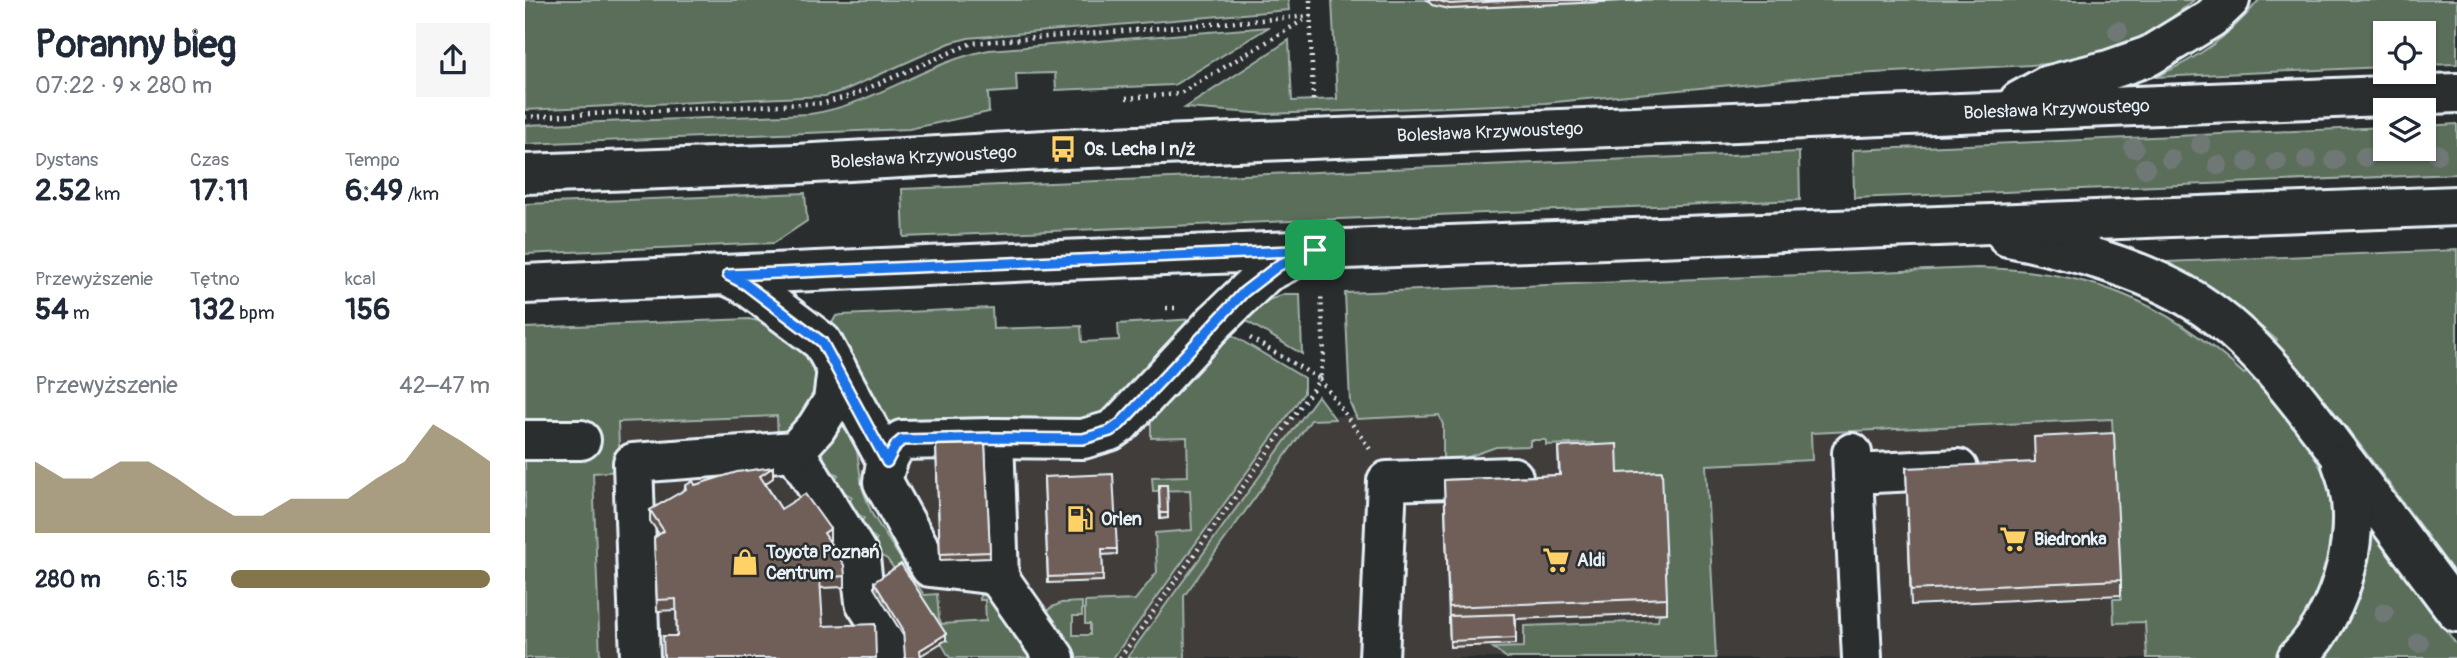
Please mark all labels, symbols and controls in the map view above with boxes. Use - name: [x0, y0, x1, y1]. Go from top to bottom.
- text: Poranny bieg: [35, 21, 236, 69]
- map controls: [2373, 21, 2436, 161]
- button: locate: [2373, 21, 2436, 84]
- button: share: [416, 23, 490, 97]
- text: 07:22 · 9 × 280 m: [35, 71, 212, 100]
- street label: Bolesława Krzywoustego: [1963, 94, 2151, 125]
- button: layers: [2373, 98, 2436, 161]
- street label: Bolesława Krzywoustego: [1396, 117, 1584, 148]
- bus stop icon: Os. Lecha I n/ż: [1048, 134, 1078, 164]
- place label: Os. Lecha I n/ż: [1084, 138, 1196, 161]
- street label: Bolesława Krzywoustego: [830, 141, 1018, 174]
- text: Dystans: [35, 148, 98, 172]
- text: Czas: [190, 148, 229, 172]
- text: Tempo: [345, 148, 400, 172]
- text: 2.52: [35, 172, 91, 209]
- text: 17:11: [190, 172, 249, 209]
- text: 6:49: [345, 172, 403, 209]
- text: km: [91, 182, 120, 206]
- text: /km: [403, 182, 439, 206]
- pin: [1285, 220, 1345, 280]
- icon: arrive: [1296, 231, 1334, 269]
- text: Przewyższenie: [35, 267, 153, 291]
- text: Tętno: [190, 267, 240, 291]
- text: kcal: [345, 267, 376, 291]
- text: 54: [35, 291, 69, 328]
- text: 132: [190, 291, 235, 328]
- text: 156: [345, 291, 390, 328]
- text: m: [69, 301, 90, 325]
- text: bpm: [235, 301, 275, 325]
- text: Przewyższenie: [35, 371, 178, 400]
- text: 42–47 m: [399, 371, 490, 400]
- fuel station icon: Orlen: [1065, 504, 1095, 534]
- place label: Orlen: [1101, 508, 1142, 531]
- supermarket icon: Biedronka: [1998, 524, 2028, 554]
- place label: Biedronka: [2034, 528, 2107, 551]
- place label: Toyota Poznań Centrum: [765, 541, 880, 585]
- supermarket icon: Aldi: [1541, 545, 1571, 575]
- shop icon: Toyota Poznań Centrum: [730, 547, 760, 577]
- place label: Aldi: [1577, 549, 1605, 572]
- text: 280 m: [35, 565, 101, 594]
- text: 6:15: [147, 565, 188, 594]

